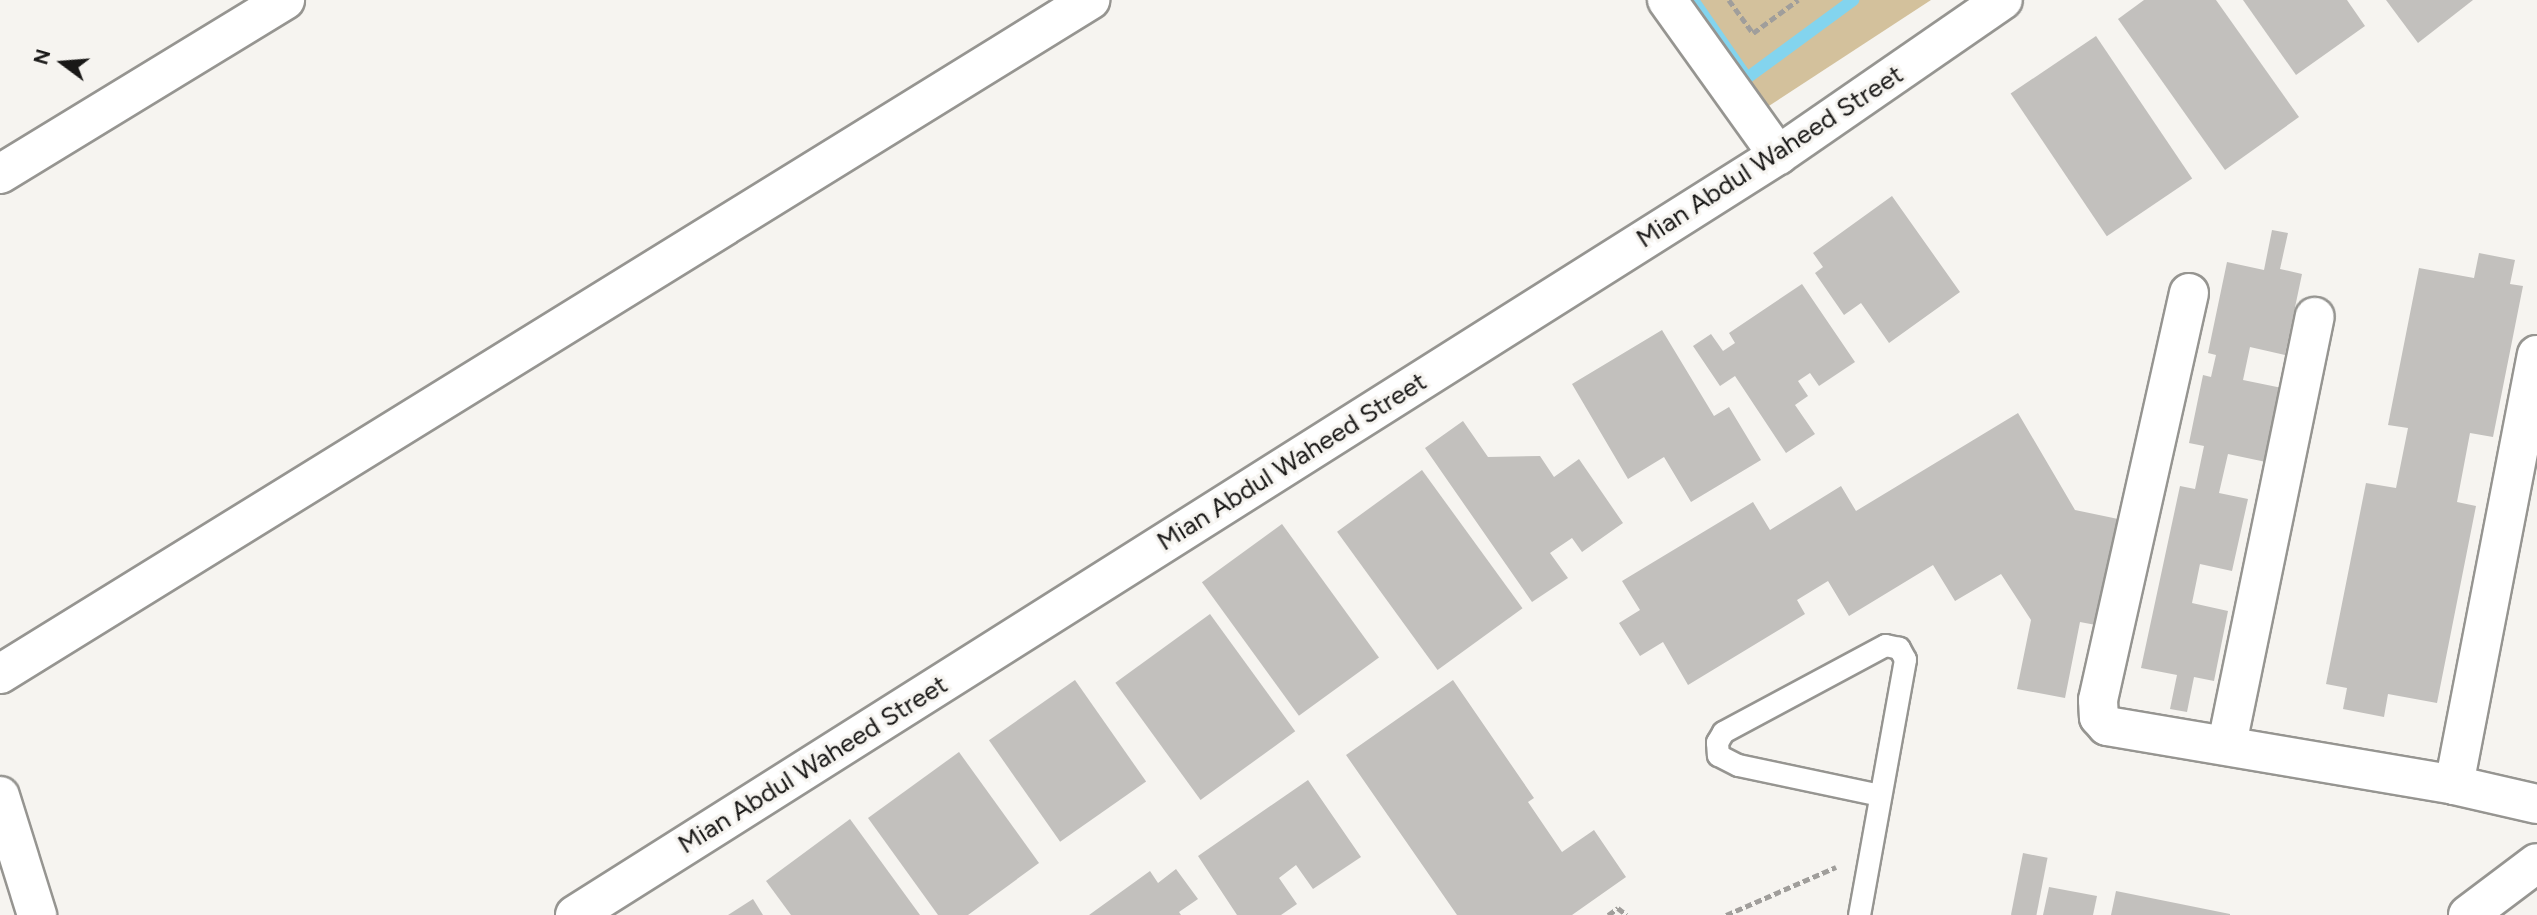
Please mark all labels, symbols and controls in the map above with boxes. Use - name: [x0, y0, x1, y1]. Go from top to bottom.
- north arrow: [28, 28, 98, 98]
- text: N: [29, 47, 55, 67]
- street label: Mian Abdul Waheed Street: [1631, 59, 1909, 255]
- street label: Mian Abdul Waheed Street: [1152, 366, 1432, 558]
- street label: Mian Abdul Waheed Street: [673, 669, 953, 861]

